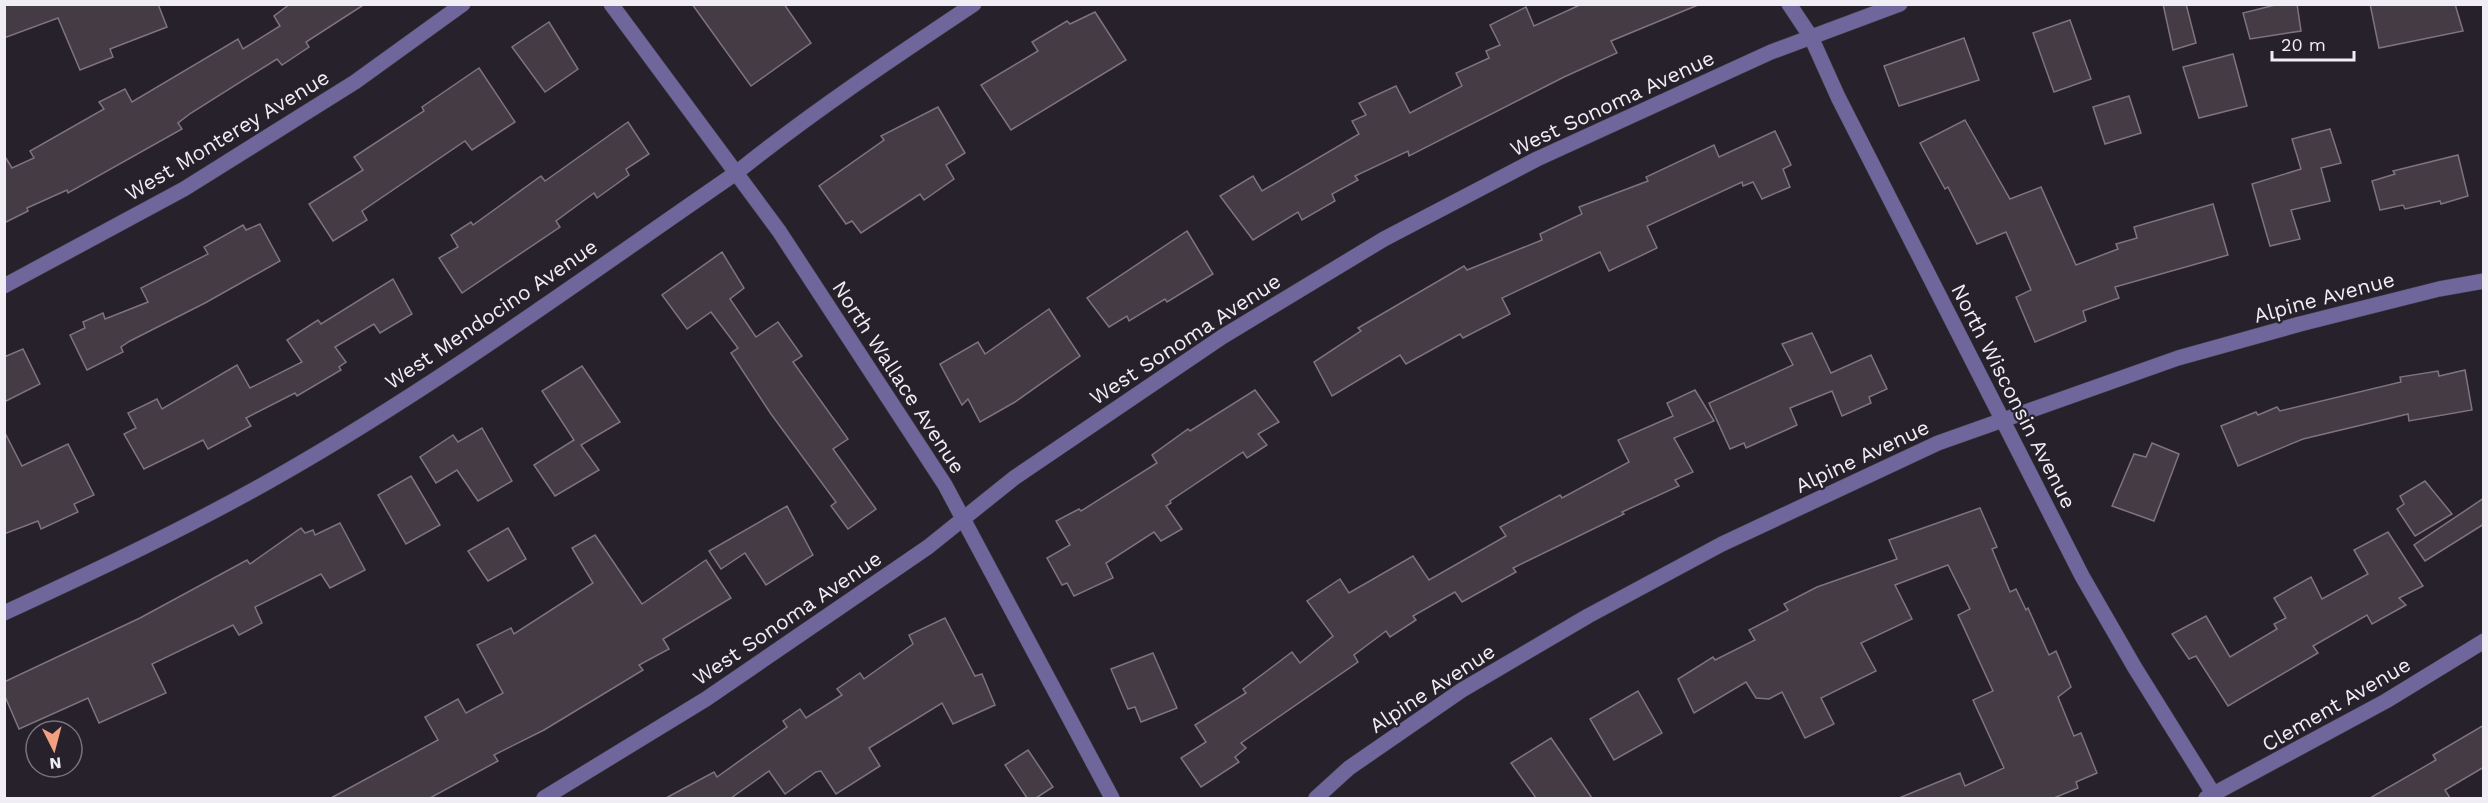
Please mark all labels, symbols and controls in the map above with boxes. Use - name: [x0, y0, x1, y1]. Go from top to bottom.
- scale bar: [2272, 24, 2354, 62]
- text: 20 m: [2281, 34, 2326, 55]
- street label: West Sonoma Avenue: [1506, 45, 1718, 161]
- street label: West Monterey Avenue: [120, 64, 334, 206]
- street label: West Mendocino Avenue: [380, 234, 602, 394]
- street label: Alpine Avenue: [2251, 266, 2397, 328]
- street label: West Sonoma Avenue: [1085, 268, 1285, 410]
- street label: North Wallace Avenue: [827, 276, 971, 478]
- street label: North Wisconsin Avenue: [1946, 280, 2082, 512]
- street label: Alpine Avenue: [1791, 414, 1933, 498]
- street label: West Sonoma Avenue: [688, 545, 886, 691]
- street label: Alpine Avenue: [1364, 638, 1500, 738]
- street label: Clement Avenue: [2257, 651, 2415, 757]
- north arrow: [24, 719, 84, 779]
- text: N: [49, 753, 62, 773]

